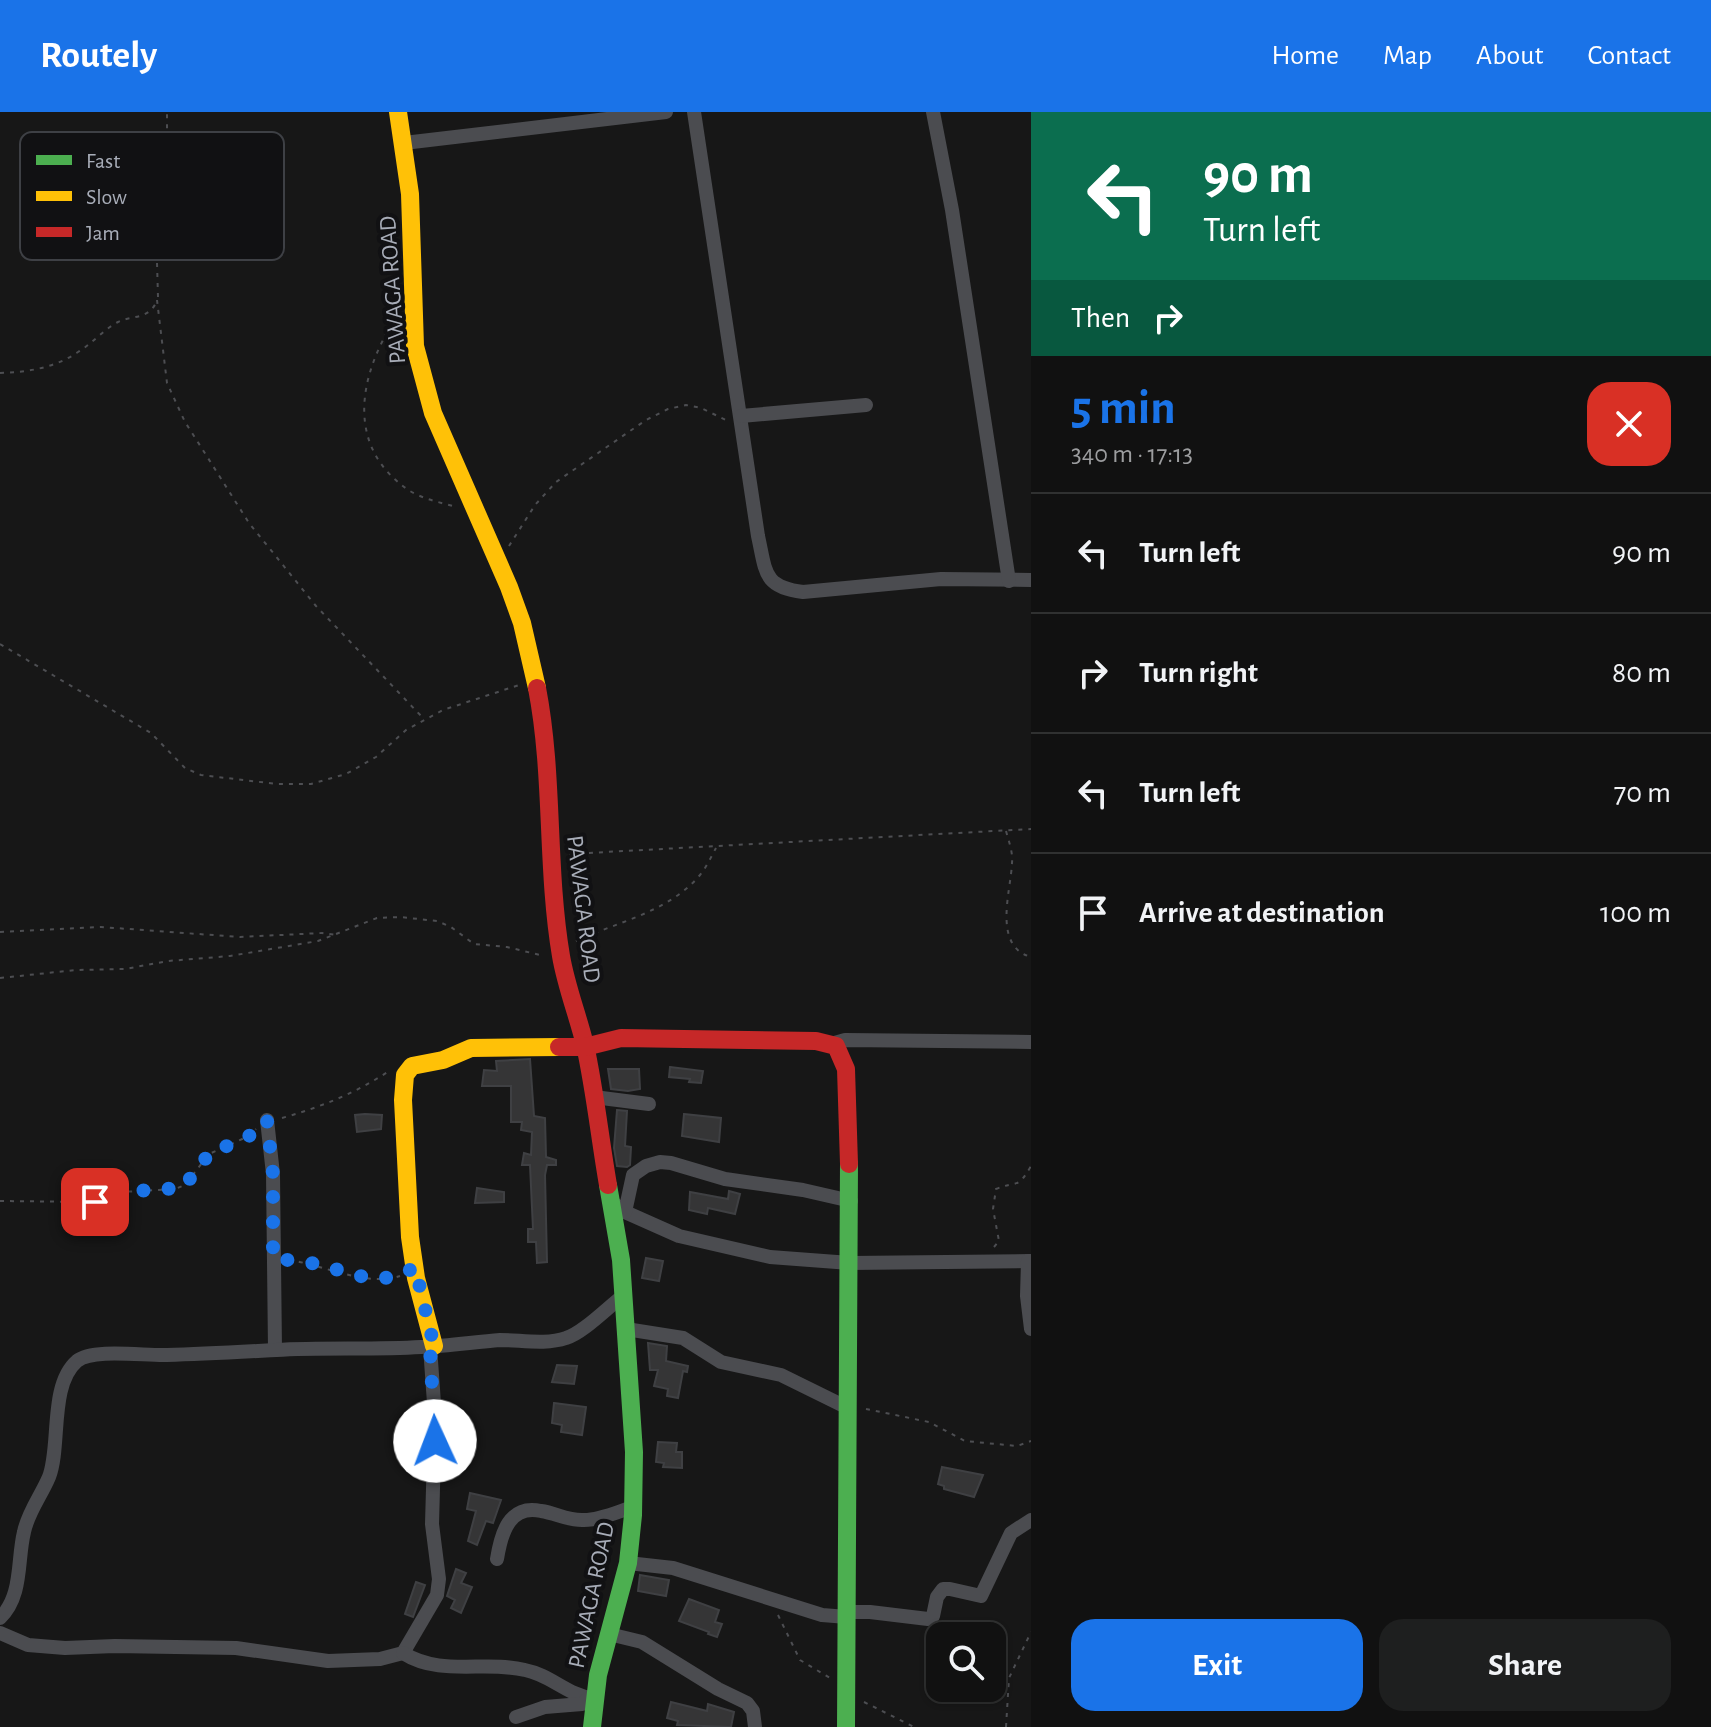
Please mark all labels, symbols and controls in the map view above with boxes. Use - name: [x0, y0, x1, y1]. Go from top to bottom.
- text: Routely: [40, 37, 157, 75]
- text: Home: [1272, 42, 1339, 70]
- text: Map: [1383, 42, 1432, 70]
- text: About: [1476, 42, 1544, 70]
- text: Contact: [1588, 42, 1671, 70]
- legend: [20, 132, 284, 260]
- icon: left: [1071, 144, 1175, 248]
- text: 90 m: [1203, 147, 1313, 203]
- text: Fast: [86, 150, 120, 172]
- text: Slow: [86, 186, 127, 208]
- text: Turn left: [1203, 212, 1320, 248]
- street label: PAWAGA ROAD: [376, 215, 410, 365]
- text: Jam: [86, 222, 120, 244]
- icon: right: [1146, 296, 1190, 340]
- text: Then: [1071, 303, 1130, 333]
- button: close: [1587, 382, 1671, 466]
- text: 5 min: [1071, 385, 1176, 433]
- text: 340 m · 17:13: [1071, 441, 1193, 467]
- icon: left: [1071, 531, 1115, 575]
- text: Turn left: [1139, 538, 1240, 568]
- text: 90 m: [1612, 538, 1671, 568]
- icon: right: [1071, 651, 1115, 695]
- text: Turn right: [1139, 658, 1258, 688]
- text: 80 m: [1612, 658, 1671, 688]
- icon: left: [1071, 771, 1115, 815]
- text: Turn left: [1139, 778, 1240, 808]
- text: 70 m: [1614, 778, 1671, 808]
- street label: PAWAGA ROAD: [562, 834, 604, 984]
- icon: arrive: [1071, 891, 1115, 935]
- text: Arrive at destination: [1139, 898, 1385, 928]
- text: 100 m: [1600, 898, 1671, 928]
- pin: [61, 1168, 129, 1236]
- icon: arrive: [73, 1180, 117, 1224]
- position arrow: [393, 1399, 477, 1483]
- street label: PAWAGA ROAD: [565, 1520, 619, 1670]
- button: Exit: [1071, 1619, 1363, 1711]
- button: Share: [1379, 1619, 1671, 1711]
- map controls: [926, 1622, 1006, 1702]
- button: search: [926, 1622, 1006, 1702]

